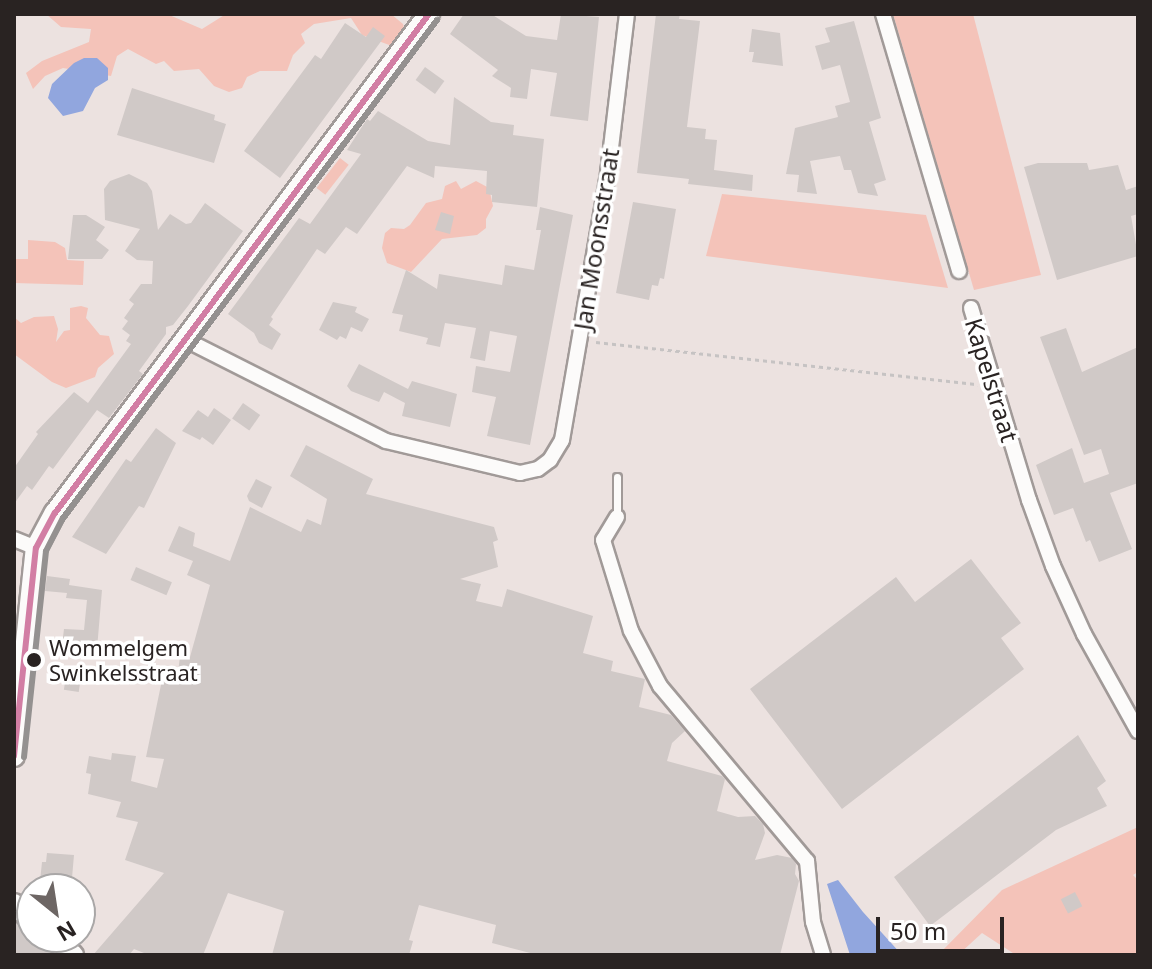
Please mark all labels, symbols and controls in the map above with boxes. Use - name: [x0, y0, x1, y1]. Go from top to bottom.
- street label: Jan Moonsstraat: [567, 146, 625, 332]
- street label: Kapelstraat: [960, 315, 1024, 445]
- place label: Wommelgem Swinkelsstraat: [49, 634, 198, 686]
- marker: Wommelgem Swinkelsstraat: [26, 652, 42, 668]
- north arrow: [16, 873, 96, 953]
- scale bar: [880, 901, 1008, 951]
- text: 50 m: [890, 914, 946, 947]
- text: N: [52, 915, 82, 950]

